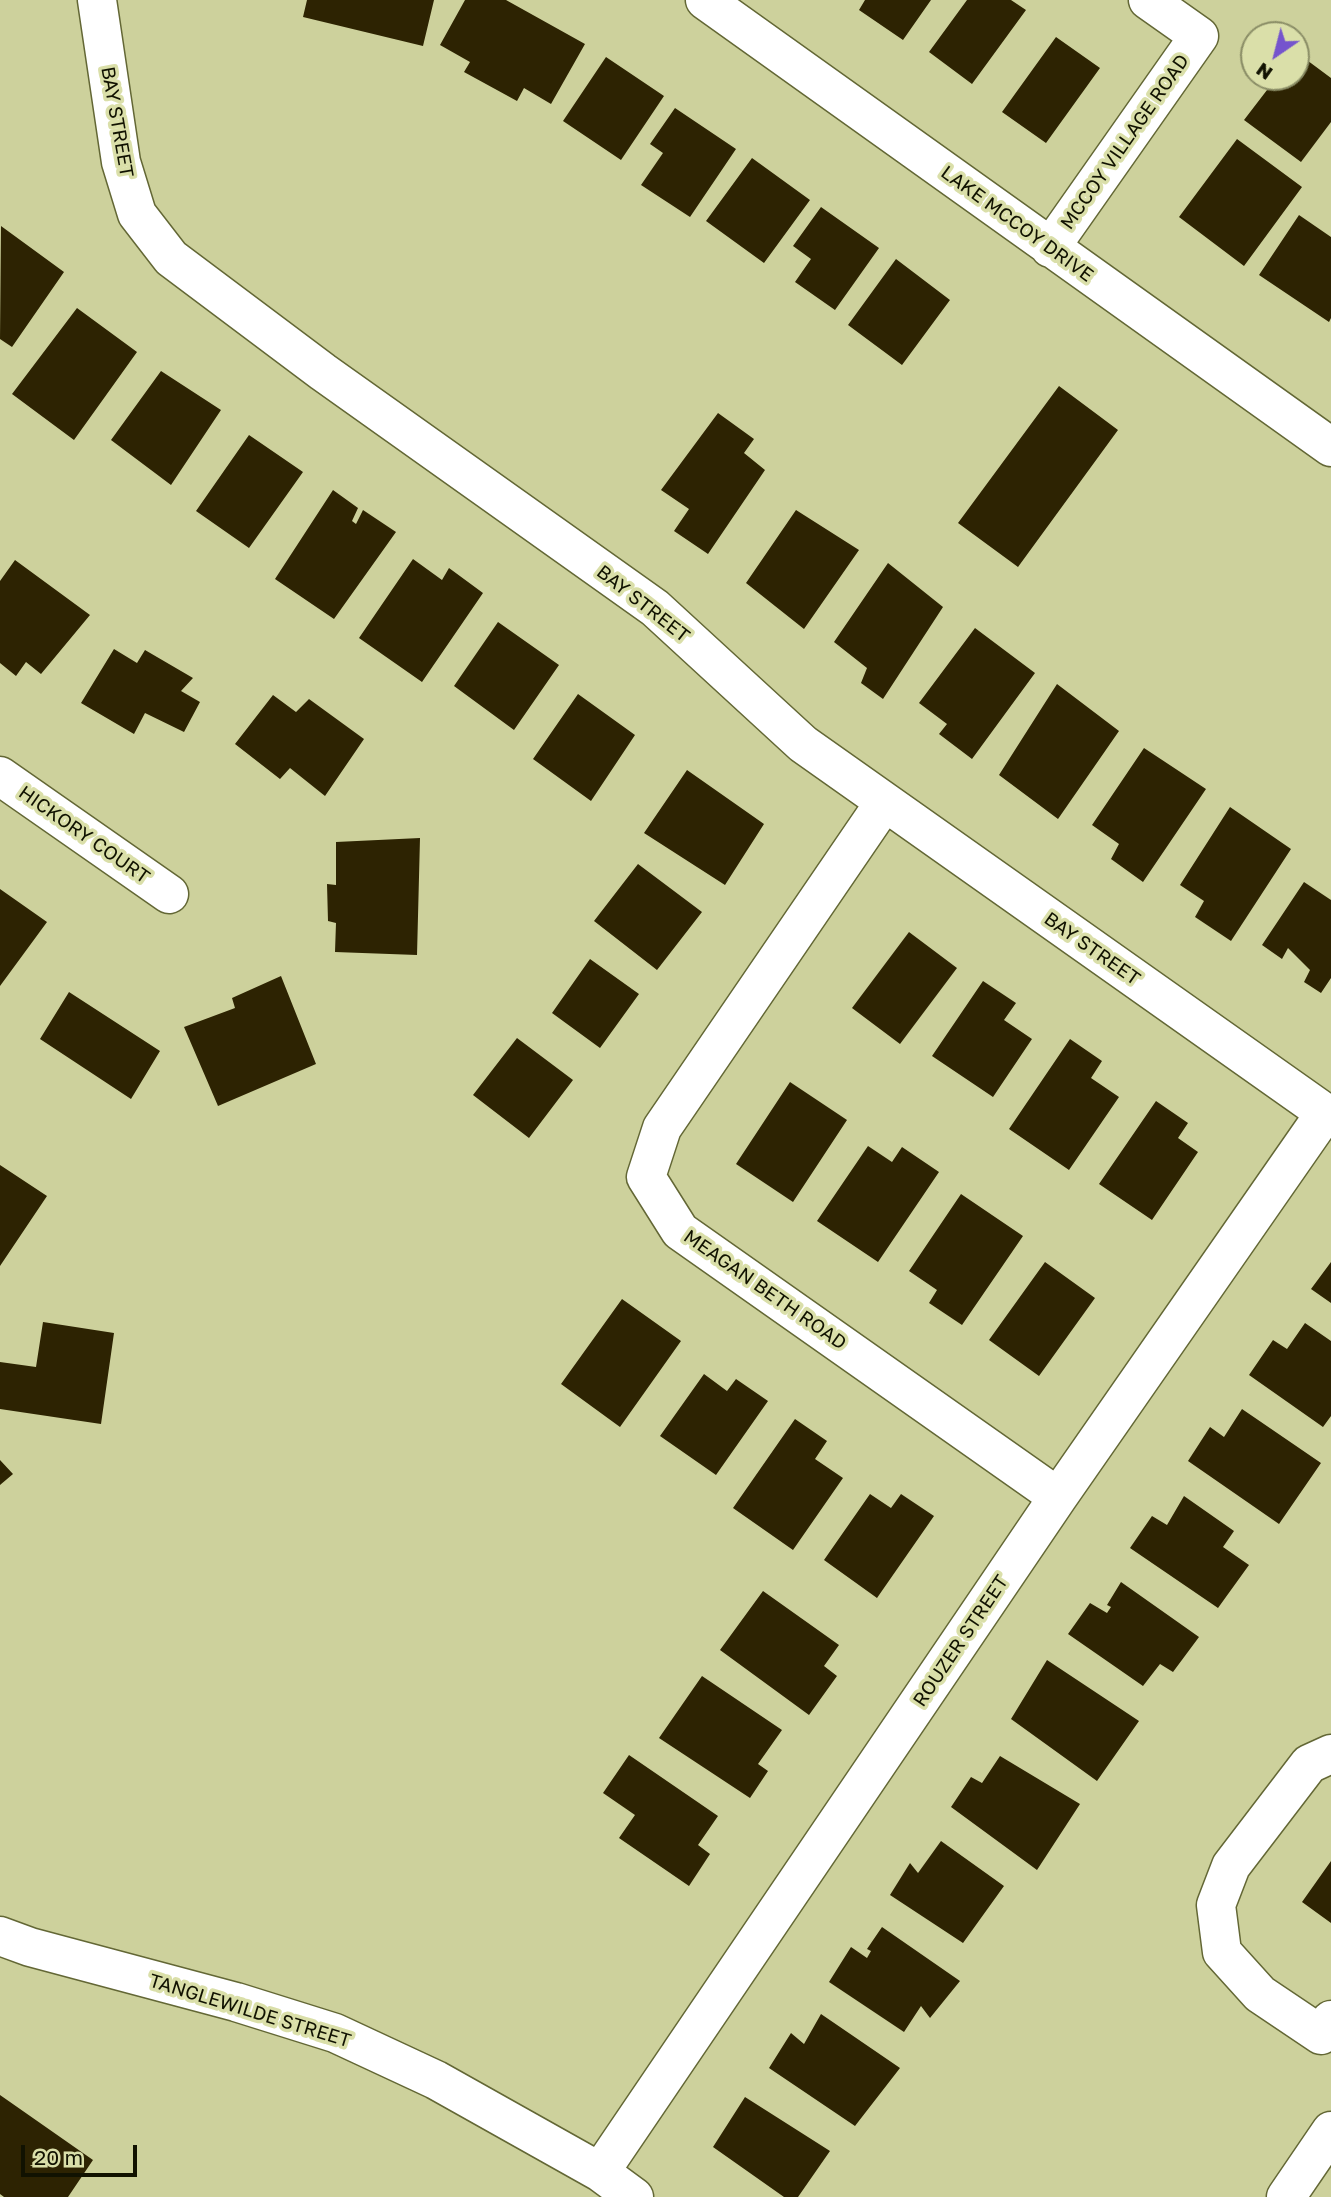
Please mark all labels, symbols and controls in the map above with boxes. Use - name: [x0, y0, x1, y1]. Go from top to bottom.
- north arrow: [1240, 21, 1310, 91]
- street label: MCCOY VILLAGE ROAD: [1056, 50, 1194, 234]
- text: N: [1251, 58, 1276, 86]
- street label: BAY STREET: [96, 65, 138, 179]
- street label: LAKE MCCOY DRIVE: [936, 161, 1098, 287]
- street label: BAY STREET: [592, 561, 694, 647]
- street label: HICKORY COURT: [14, 781, 154, 889]
- street label: BAY STREET: [1040, 908, 1144, 990]
- street label: MEAGAN BETH ROAD: [679, 1225, 851, 1355]
- street label: ROUZER STREET: [909, 1571, 1013, 1711]
- street label: TANGLEWILDE STREET: [146, 1969, 354, 2053]
- scale bar: [24, 2130, 140, 2174]
- text: 20 m: [34, 2144, 83, 2170]

